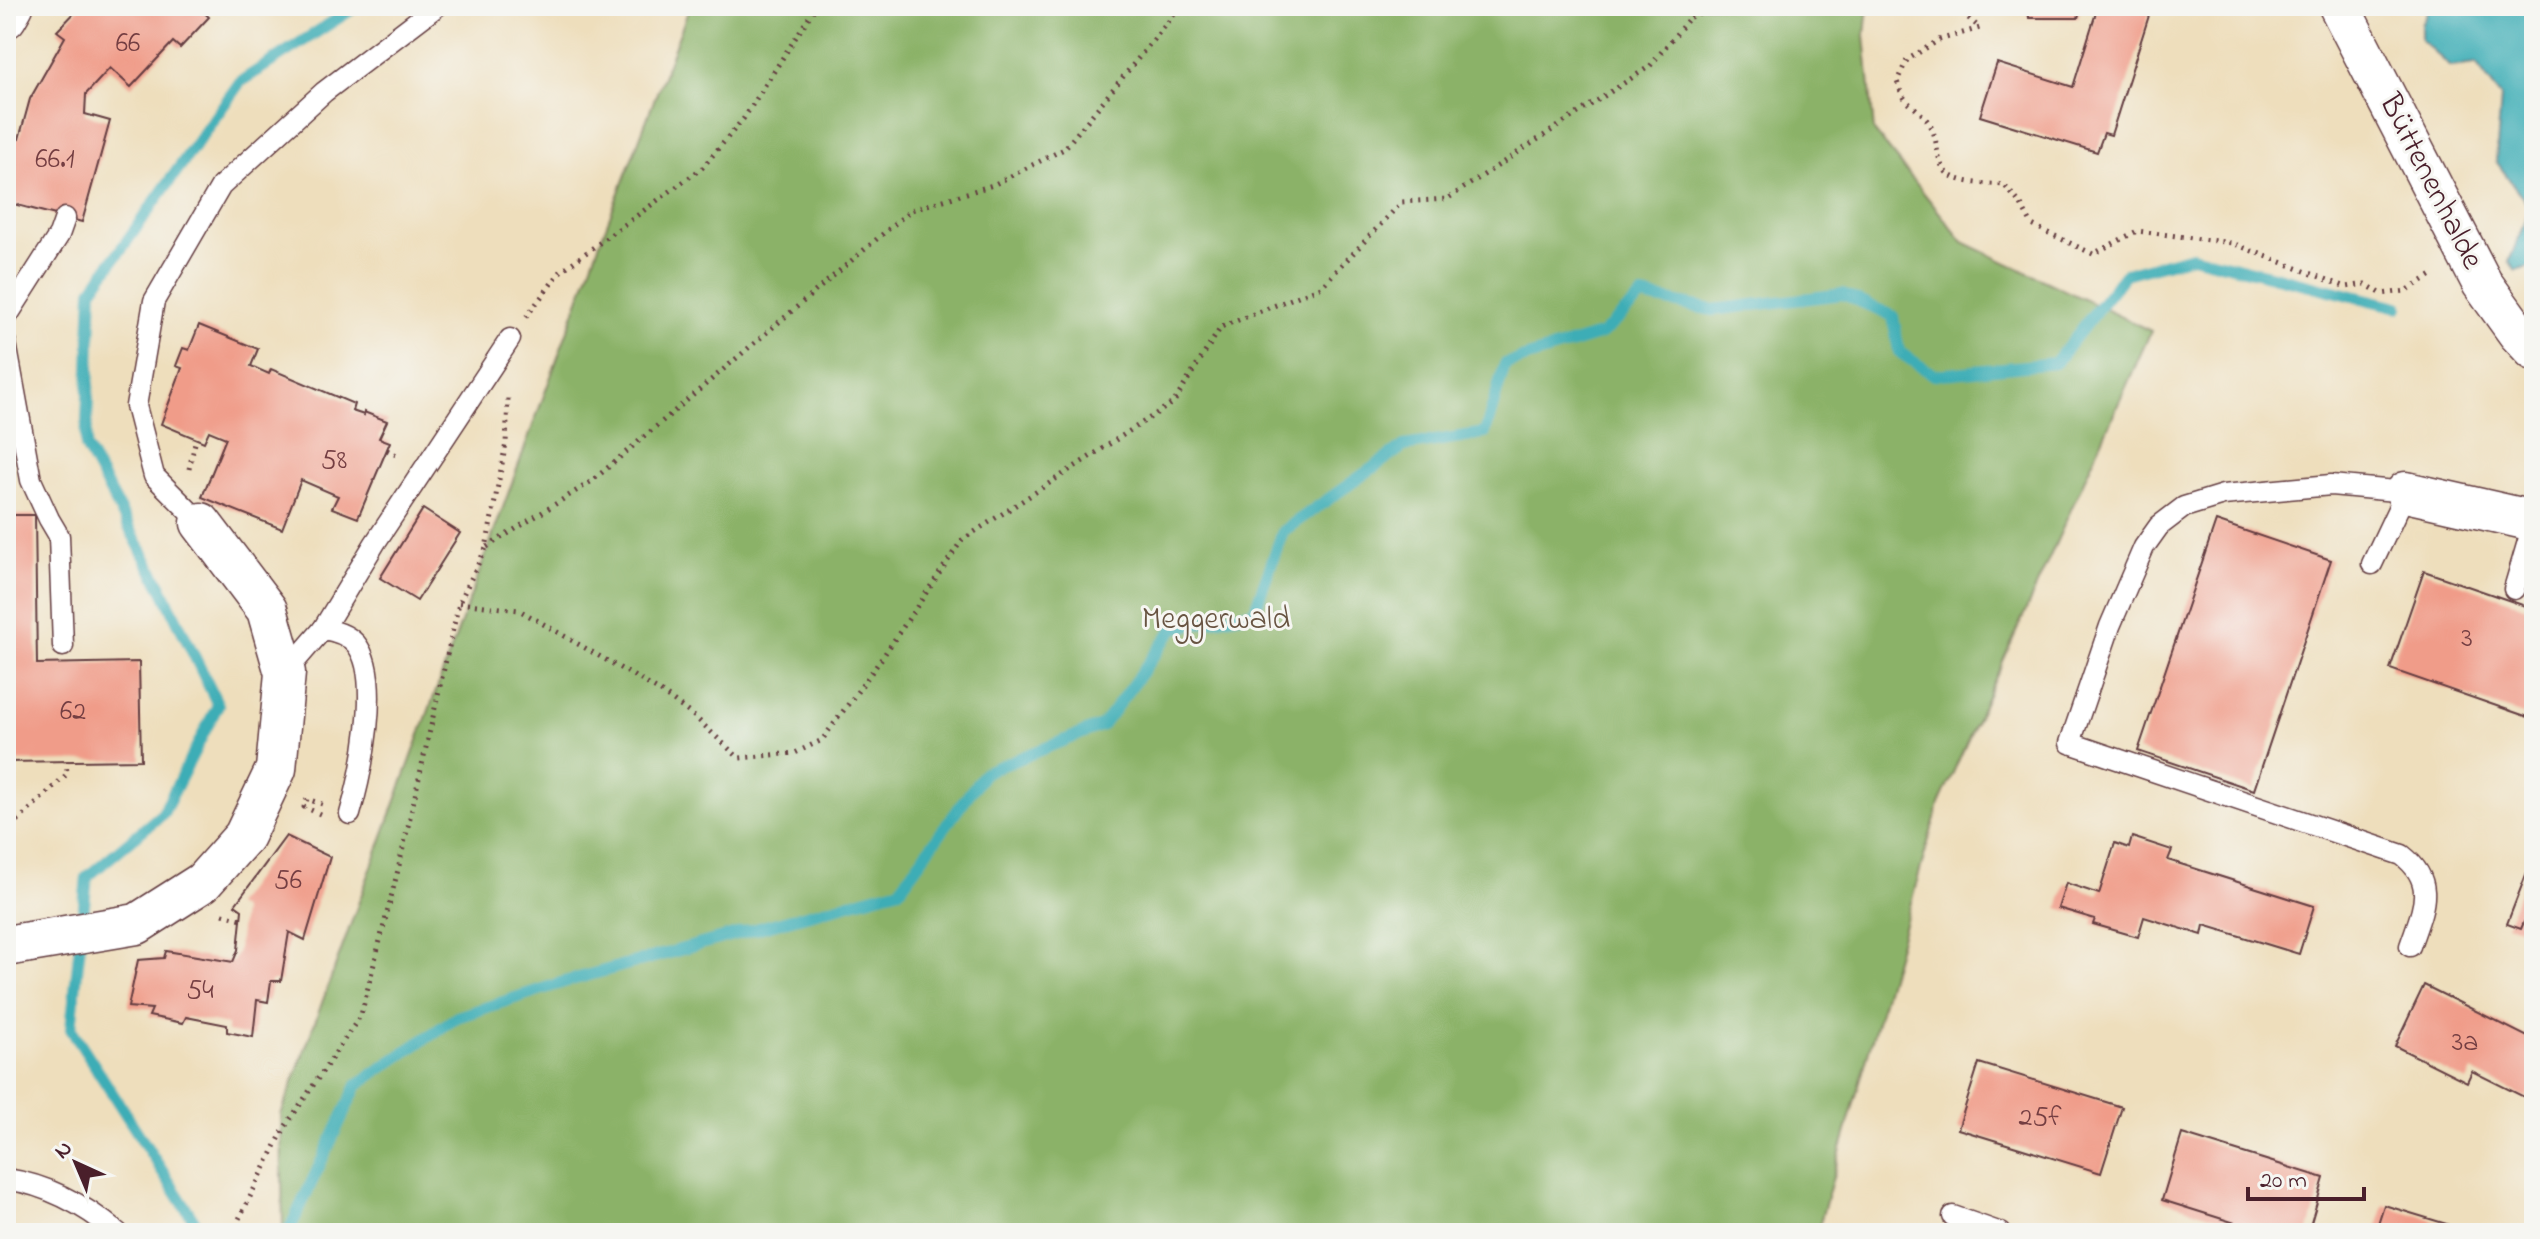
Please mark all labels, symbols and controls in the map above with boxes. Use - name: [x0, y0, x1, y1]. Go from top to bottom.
- house number: 66: [116, 24, 140, 65]
- street label: Büttenenhalde: [2365, 85, 2495, 279]
- house number: 66.1: [35, 140, 75, 181]
- house number: 58: [321, 441, 347, 482]
- park label: Meggerwald: [1142, 597, 1290, 644]
- house number: 3: [2461, 619, 2473, 660]
- house number: 62: [60, 692, 86, 733]
- house number: 56: [274, 861, 302, 902]
- house number: 54: [186, 971, 214, 1012]
- house number: 3a: [2452, 1023, 2478, 1064]
- house number: 25f: [2019, 1098, 2061, 1139]
- north arrow: [36, 1123, 116, 1203]
- text: N: [48, 1134, 81, 1167]
- scale bar: [2248, 1151, 2364, 1201]
- text: 20 m: [2260, 1164, 2307, 1199]

